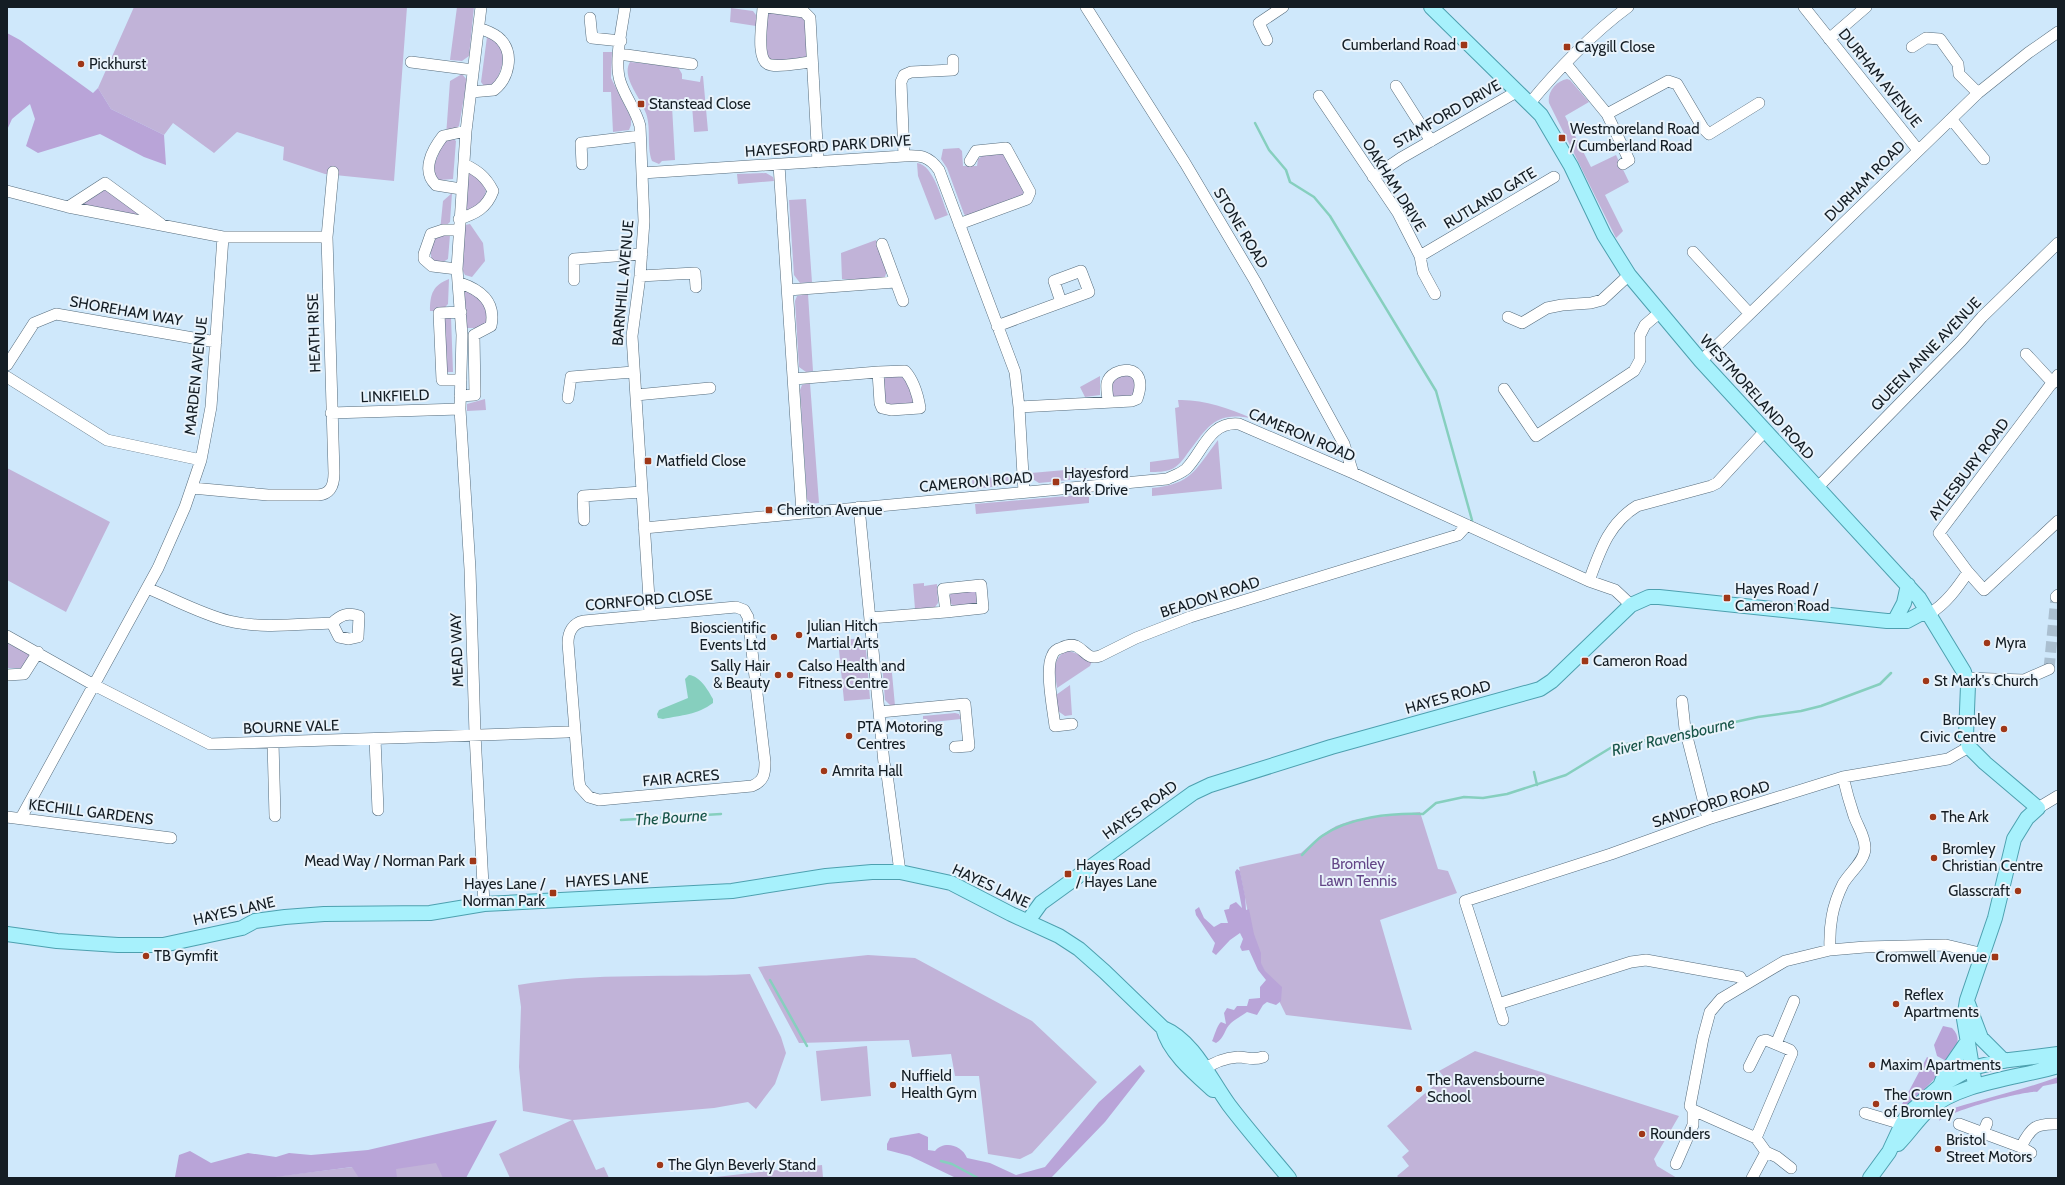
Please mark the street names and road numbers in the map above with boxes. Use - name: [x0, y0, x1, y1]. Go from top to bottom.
- street label: DURHAM AVENUE: [1835, 25, 1925, 131]
- street label: STAMFORD DRIVE: [1390, 76, 1504, 152]
- street label: HAYESFORD PARK DRIVE: [744, 131, 912, 161]
- street label: OAKHAM DRIVE: [1358, 135, 1430, 235]
- street label: DURHAM ROAD: [1821, 137, 1909, 225]
- street label: RUTLAND GATE: [1441, 163, 1539, 233]
- street label: STONE ROAD: [1210, 184, 1272, 272]
- street label: BARNHILL AVENUE: [609, 219, 637, 347]
- street label: SHOREHAM WAY: [68, 292, 184, 330]
- street label: HEATH RISE: [304, 293, 324, 373]
- street label: QUEEN ANNE AVENUE: [1867, 294, 1985, 414]
- street label: MARDEN AVENUE: [181, 316, 211, 436]
- street label: WESTMORELAND ROAD: [1696, 331, 1818, 463]
- street label: LINKFIELD: [360, 386, 430, 406]
- street label: CAMERON ROAD: [1246, 404, 1358, 466]
- street label: AYLESBURY ROAD: [1925, 415, 2013, 523]
- street label: CAMERON ROAD: [918, 468, 1034, 496]
- street label: BEADON ROAD: [1158, 572, 1262, 622]
- street label: CORNFORD CLOSE: [585, 585, 713, 615]
- street label: MEAD WAY: [447, 612, 467, 687]
- street label: HAYES ROAD: [1403, 676, 1493, 718]
- street label: BOURNE VALE: [243, 716, 339, 738]
- street label: FAIR ACRES: [642, 766, 720, 790]
- street label: SANDFORD ROAD: [1650, 776, 1772, 832]
- street label: HAYES ROAD: [1099, 777, 1181, 843]
- street label: KECHILL GARDENS: [28, 795, 155, 829]
- street label: HAYES LANE: [949, 860, 1033, 912]
- street label: HAYES LANE: [565, 869, 649, 891]
- street label: HAYES LANE: [191, 893, 277, 929]

